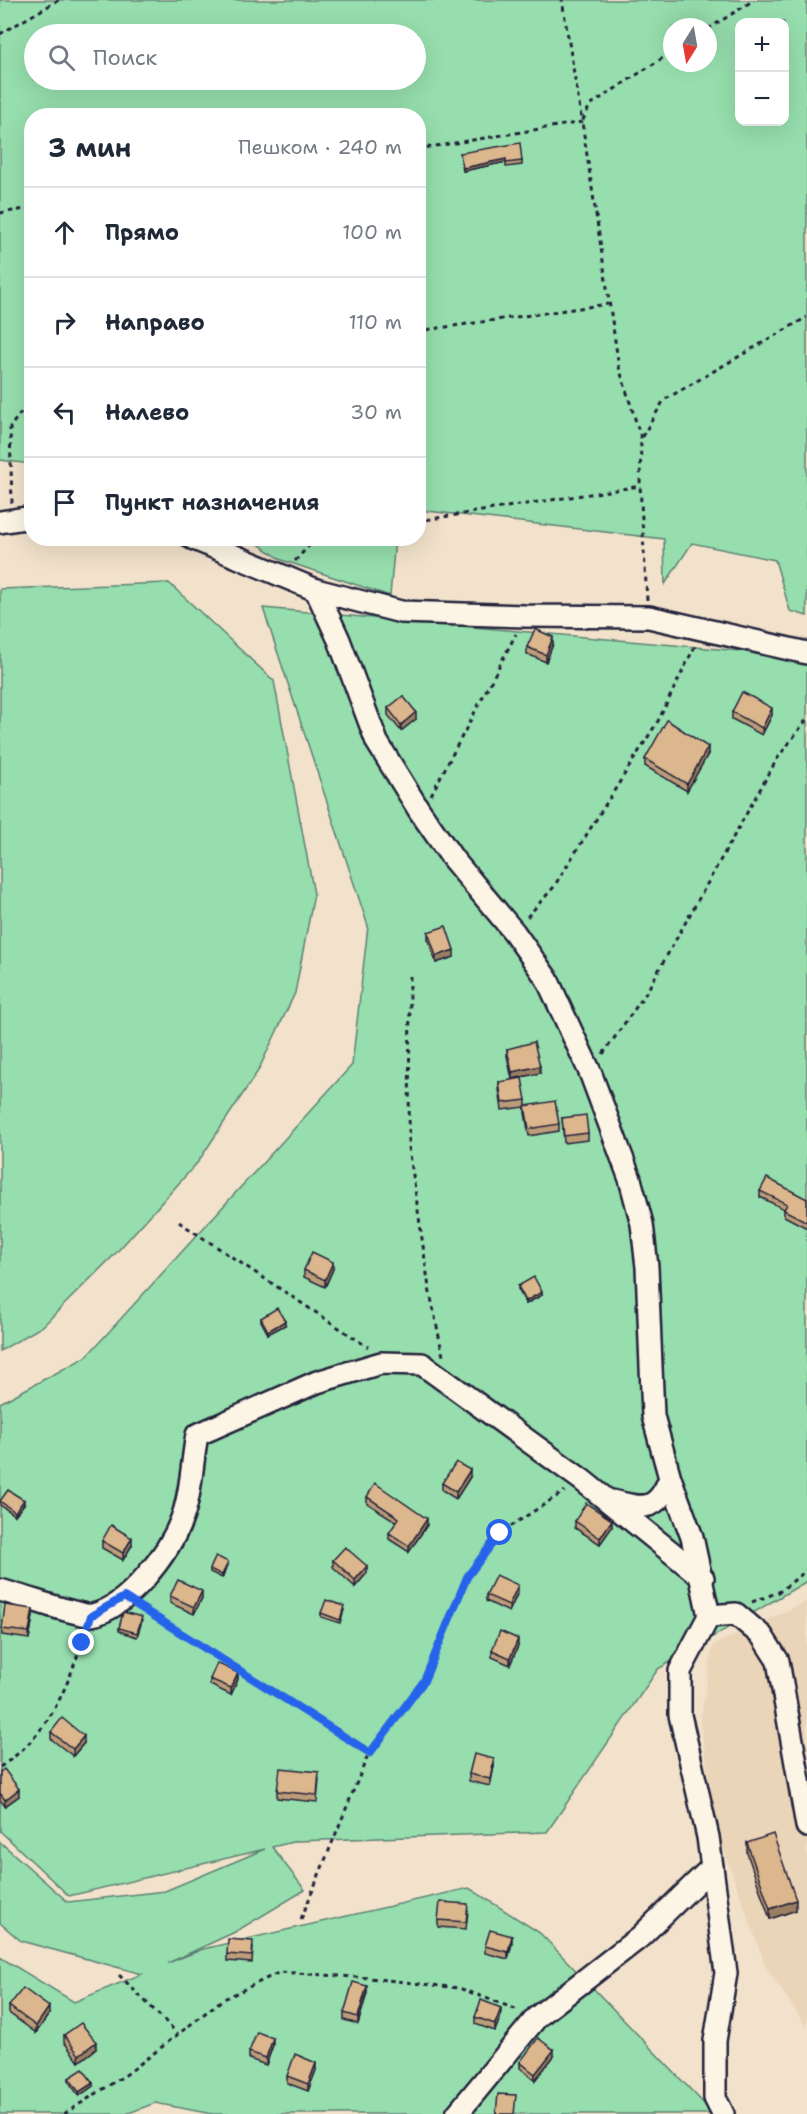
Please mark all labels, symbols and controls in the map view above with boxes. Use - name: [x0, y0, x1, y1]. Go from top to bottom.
- north arrow: [663, 18, 717, 72]
- map controls: [735, 18, 789, 126]
- button: +: [735, 18, 789, 72]
- search box: [24, 24, 426, 90]
- icon: search: [45, 41, 78, 74]
- text: Поиск: [93, 43, 157, 72]
- button: −: [735, 72, 789, 126]
- text: 3 мин: [48, 130, 131, 165]
- text: Пешком · 240 m: [238, 134, 402, 160]
- icon: ahead: [48, 216, 81, 249]
- text: Прямо: [105, 218, 179, 247]
- text: 100 m: [342, 219, 402, 245]
- icon: right: [48, 306, 81, 339]
- text: Направо: [105, 308, 205, 337]
- text: 110 m: [348, 309, 402, 335]
- icon: left: [48, 396, 81, 429]
- text: Налево: [105, 398, 189, 427]
- text: 30 m: [350, 399, 402, 425]
- icon: arrive: [48, 486, 81, 519]
- text: Пункт назначения: [105, 488, 319, 517]
- route start: [486, 1519, 512, 1545]
- route end: [68, 1629, 94, 1655]

